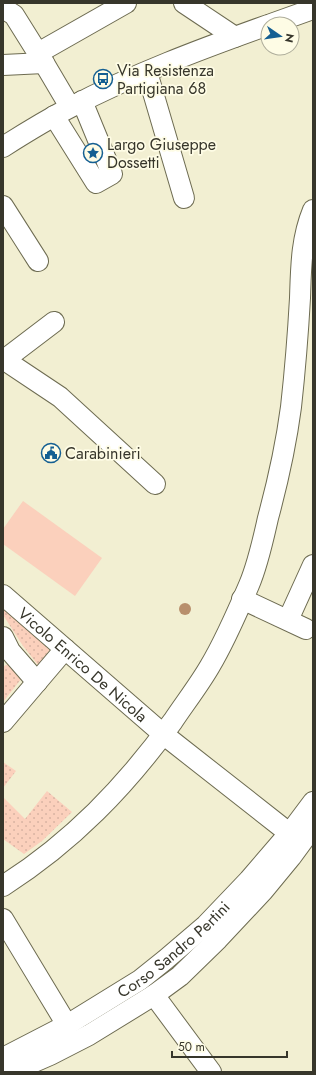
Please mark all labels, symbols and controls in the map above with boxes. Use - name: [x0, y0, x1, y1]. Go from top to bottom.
- north arrow: [260, 16, 300, 56]
- text: N: [281, 32, 299, 44]
- place label: Via Resistenza Partigiana 68: [117, 59, 214, 100]
- bus stop icon: Via Resistenza Partigiana 68: [92, 68, 114, 90]
- place label: Largo Giuseppe Dossetti: [107, 133, 216, 174]
- place icon: Largo Giuseppe Dossetti: [82, 142, 104, 164]
- public building icon: Carabinieri: [40, 442, 62, 464]
- place label: Carabinieri: [65, 442, 141, 465]
- street label: Vicolo Enrico De Nicola: [13, 602, 152, 728]
- street label: Corso Sandro Pertini: [113, 896, 235, 1003]
- scale bar: [172, 1033, 287, 1059]
- text: 50 m: [178, 1038, 205, 1056]

